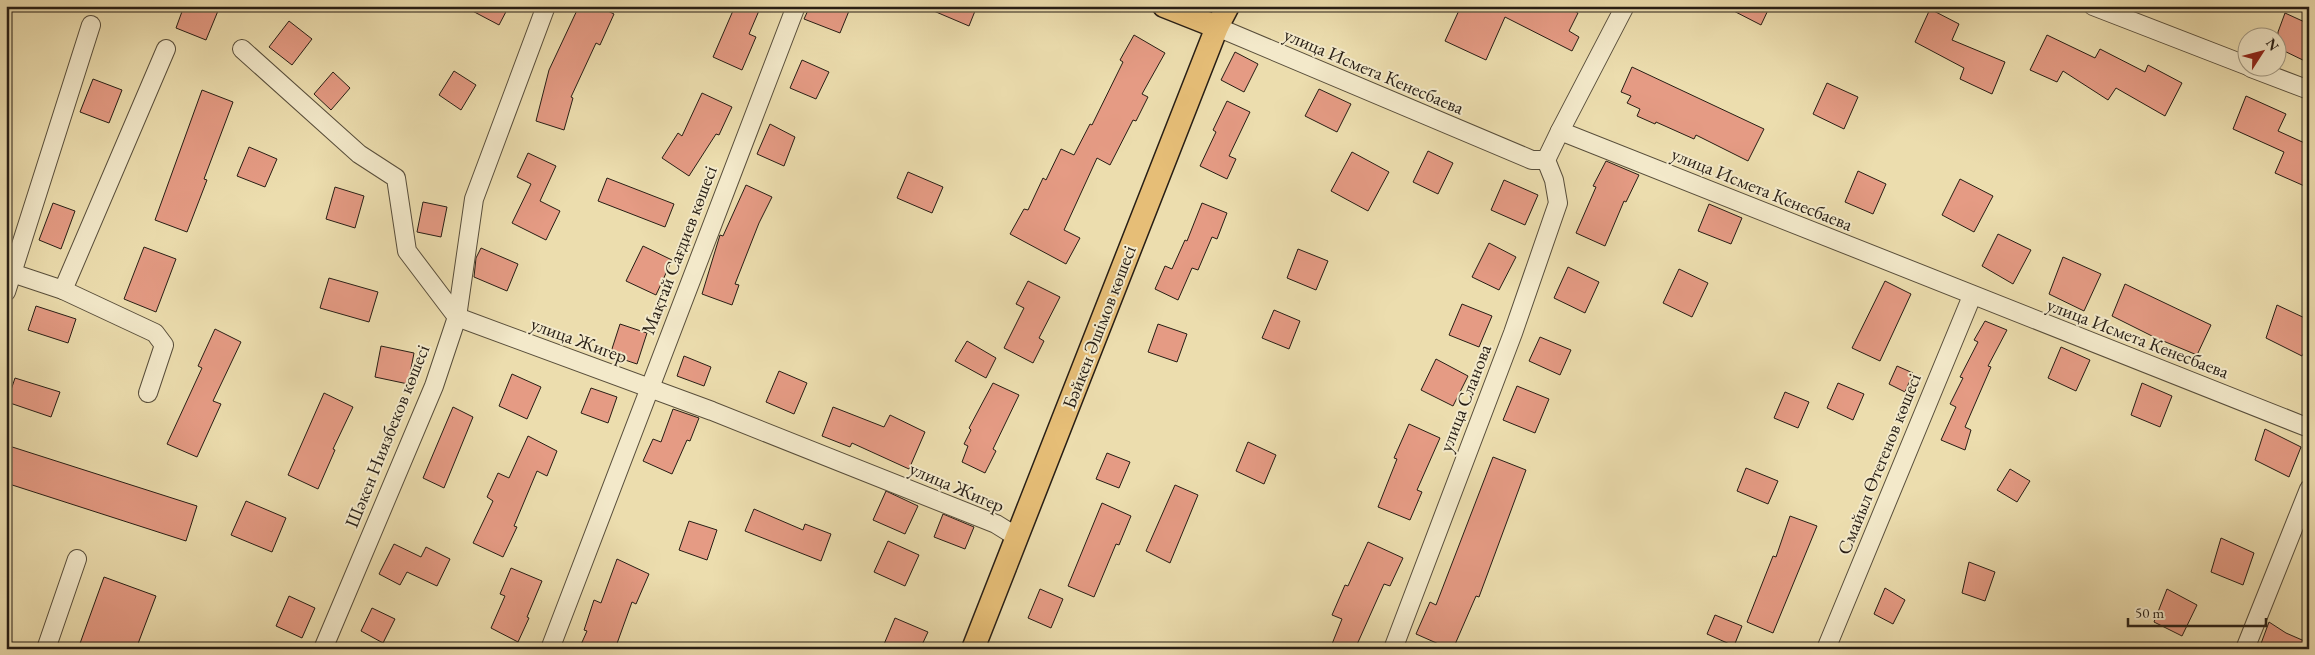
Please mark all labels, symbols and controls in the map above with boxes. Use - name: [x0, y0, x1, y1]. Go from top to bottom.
- street label: улица Исмета Кенесбаева: [1280, 22, 1468, 120]
- north arrow: [2238, 28, 2288, 78]
- text: N: [2262, 34, 2284, 55]
- street label: улица Исмета Кенесбаева: [1668, 141, 1857, 237]
- street label: Мақтай Сағдиев көшесі: [635, 162, 723, 338]
- street label: Бәйкен Әшімов көшесі: [1056, 241, 1142, 412]
- street label: улица Исмета Кенесбаева: [2043, 292, 2233, 384]
- street label: улица Жигер: [527, 311, 631, 369]
- street label: Шәкен Ниязбеков көшесі: [339, 340, 435, 531]
- street label: улица Сланова: [1433, 340, 1497, 455]
- street label: Смайыл Өтегенов көшесі: [1831, 369, 1927, 558]
- street label: улица Жигер: [906, 456, 1008, 518]
- scale bar: [2128, 595, 2265, 627]
- text: 50 m: [2135, 603, 2164, 622]

